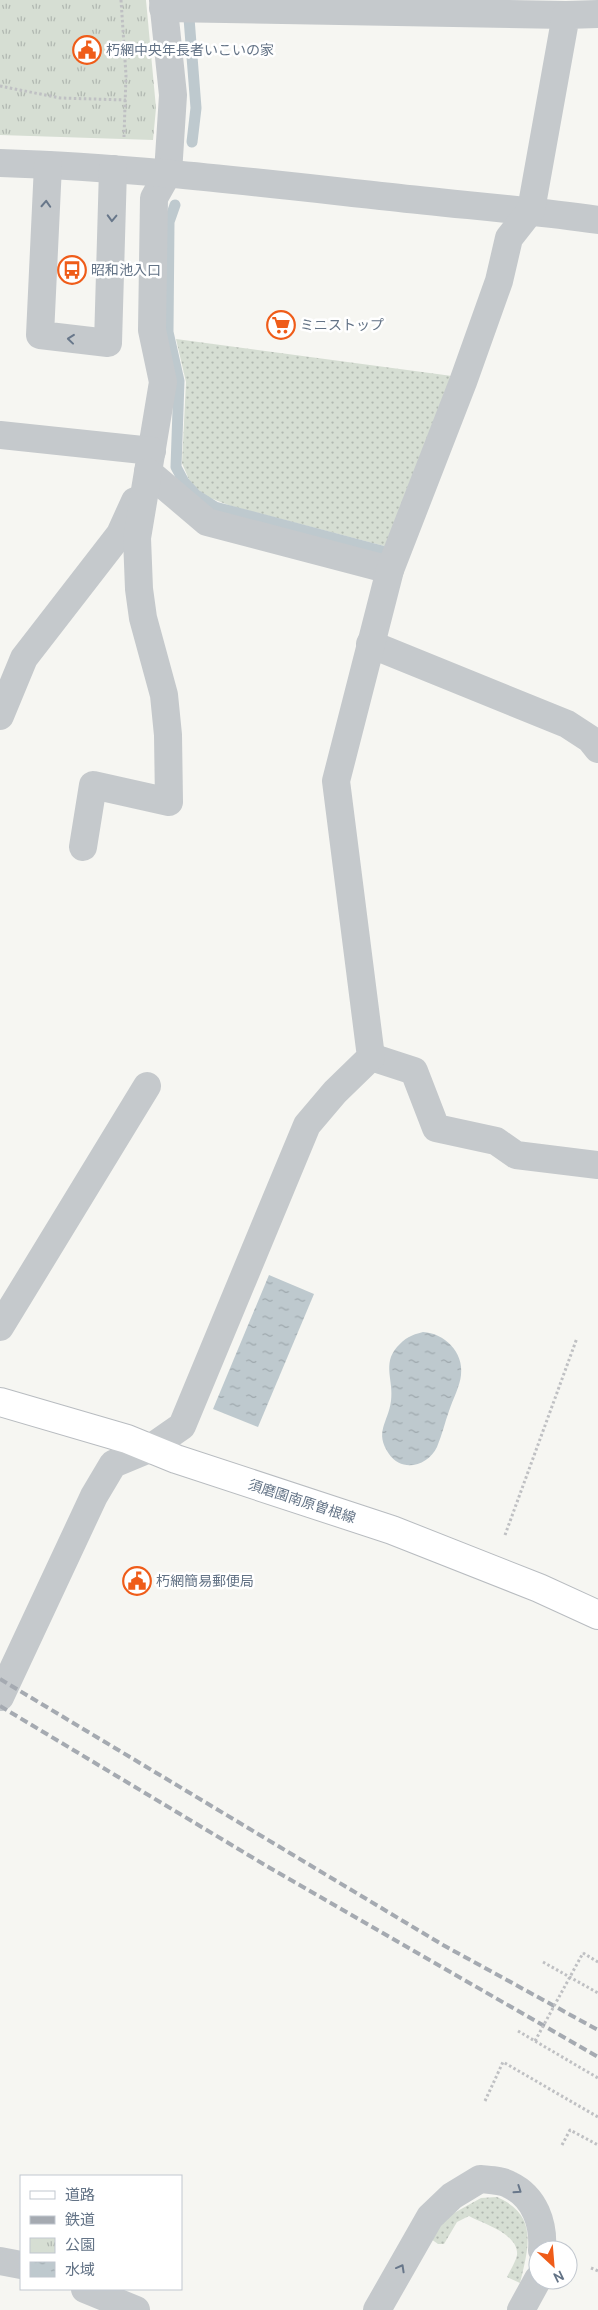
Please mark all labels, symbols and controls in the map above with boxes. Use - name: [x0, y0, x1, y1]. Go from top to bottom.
- public building icon: 朽網中央年長者いこいの家: [72, 35, 102, 65]
- place label: 朽網中央年長者いこいの家: [106, 41, 274, 59]
- one-way arrow: [41, 200, 51, 208]
- one-way arrow: [107, 214, 117, 222]
- bus stop icon: 昭和池入口: [57, 255, 87, 285]
- place label: 昭和池入口: [91, 261, 161, 279]
- supermarket icon: ミニストップ: [266, 310, 296, 340]
- place label: ミニストップ: [300, 316, 384, 334]
- one-way arrow: [67, 334, 75, 345]
- street label: 須磨園南原曽根線: [246, 1475, 358, 1527]
- public building icon: 朽網簡易郵便局: [122, 1566, 152, 1596]
- place label: 朽網簡易郵便局: [156, 1572, 254, 1590]
- legend: [20, 2175, 182, 2290]
- one-way arrow: [513, 2184, 522, 2193]
- text: 道路: [65, 2186, 95, 2204]
- text: 鉄道: [65, 2211, 95, 2229]
- text: 公園: [65, 2236, 95, 2254]
- north arrow: [528, 2240, 578, 2290]
- text: 水域: [65, 2261, 95, 2279]
- one-way arrow: [395, 2264, 405, 2273]
- text: N: [550, 2266, 567, 2287]

